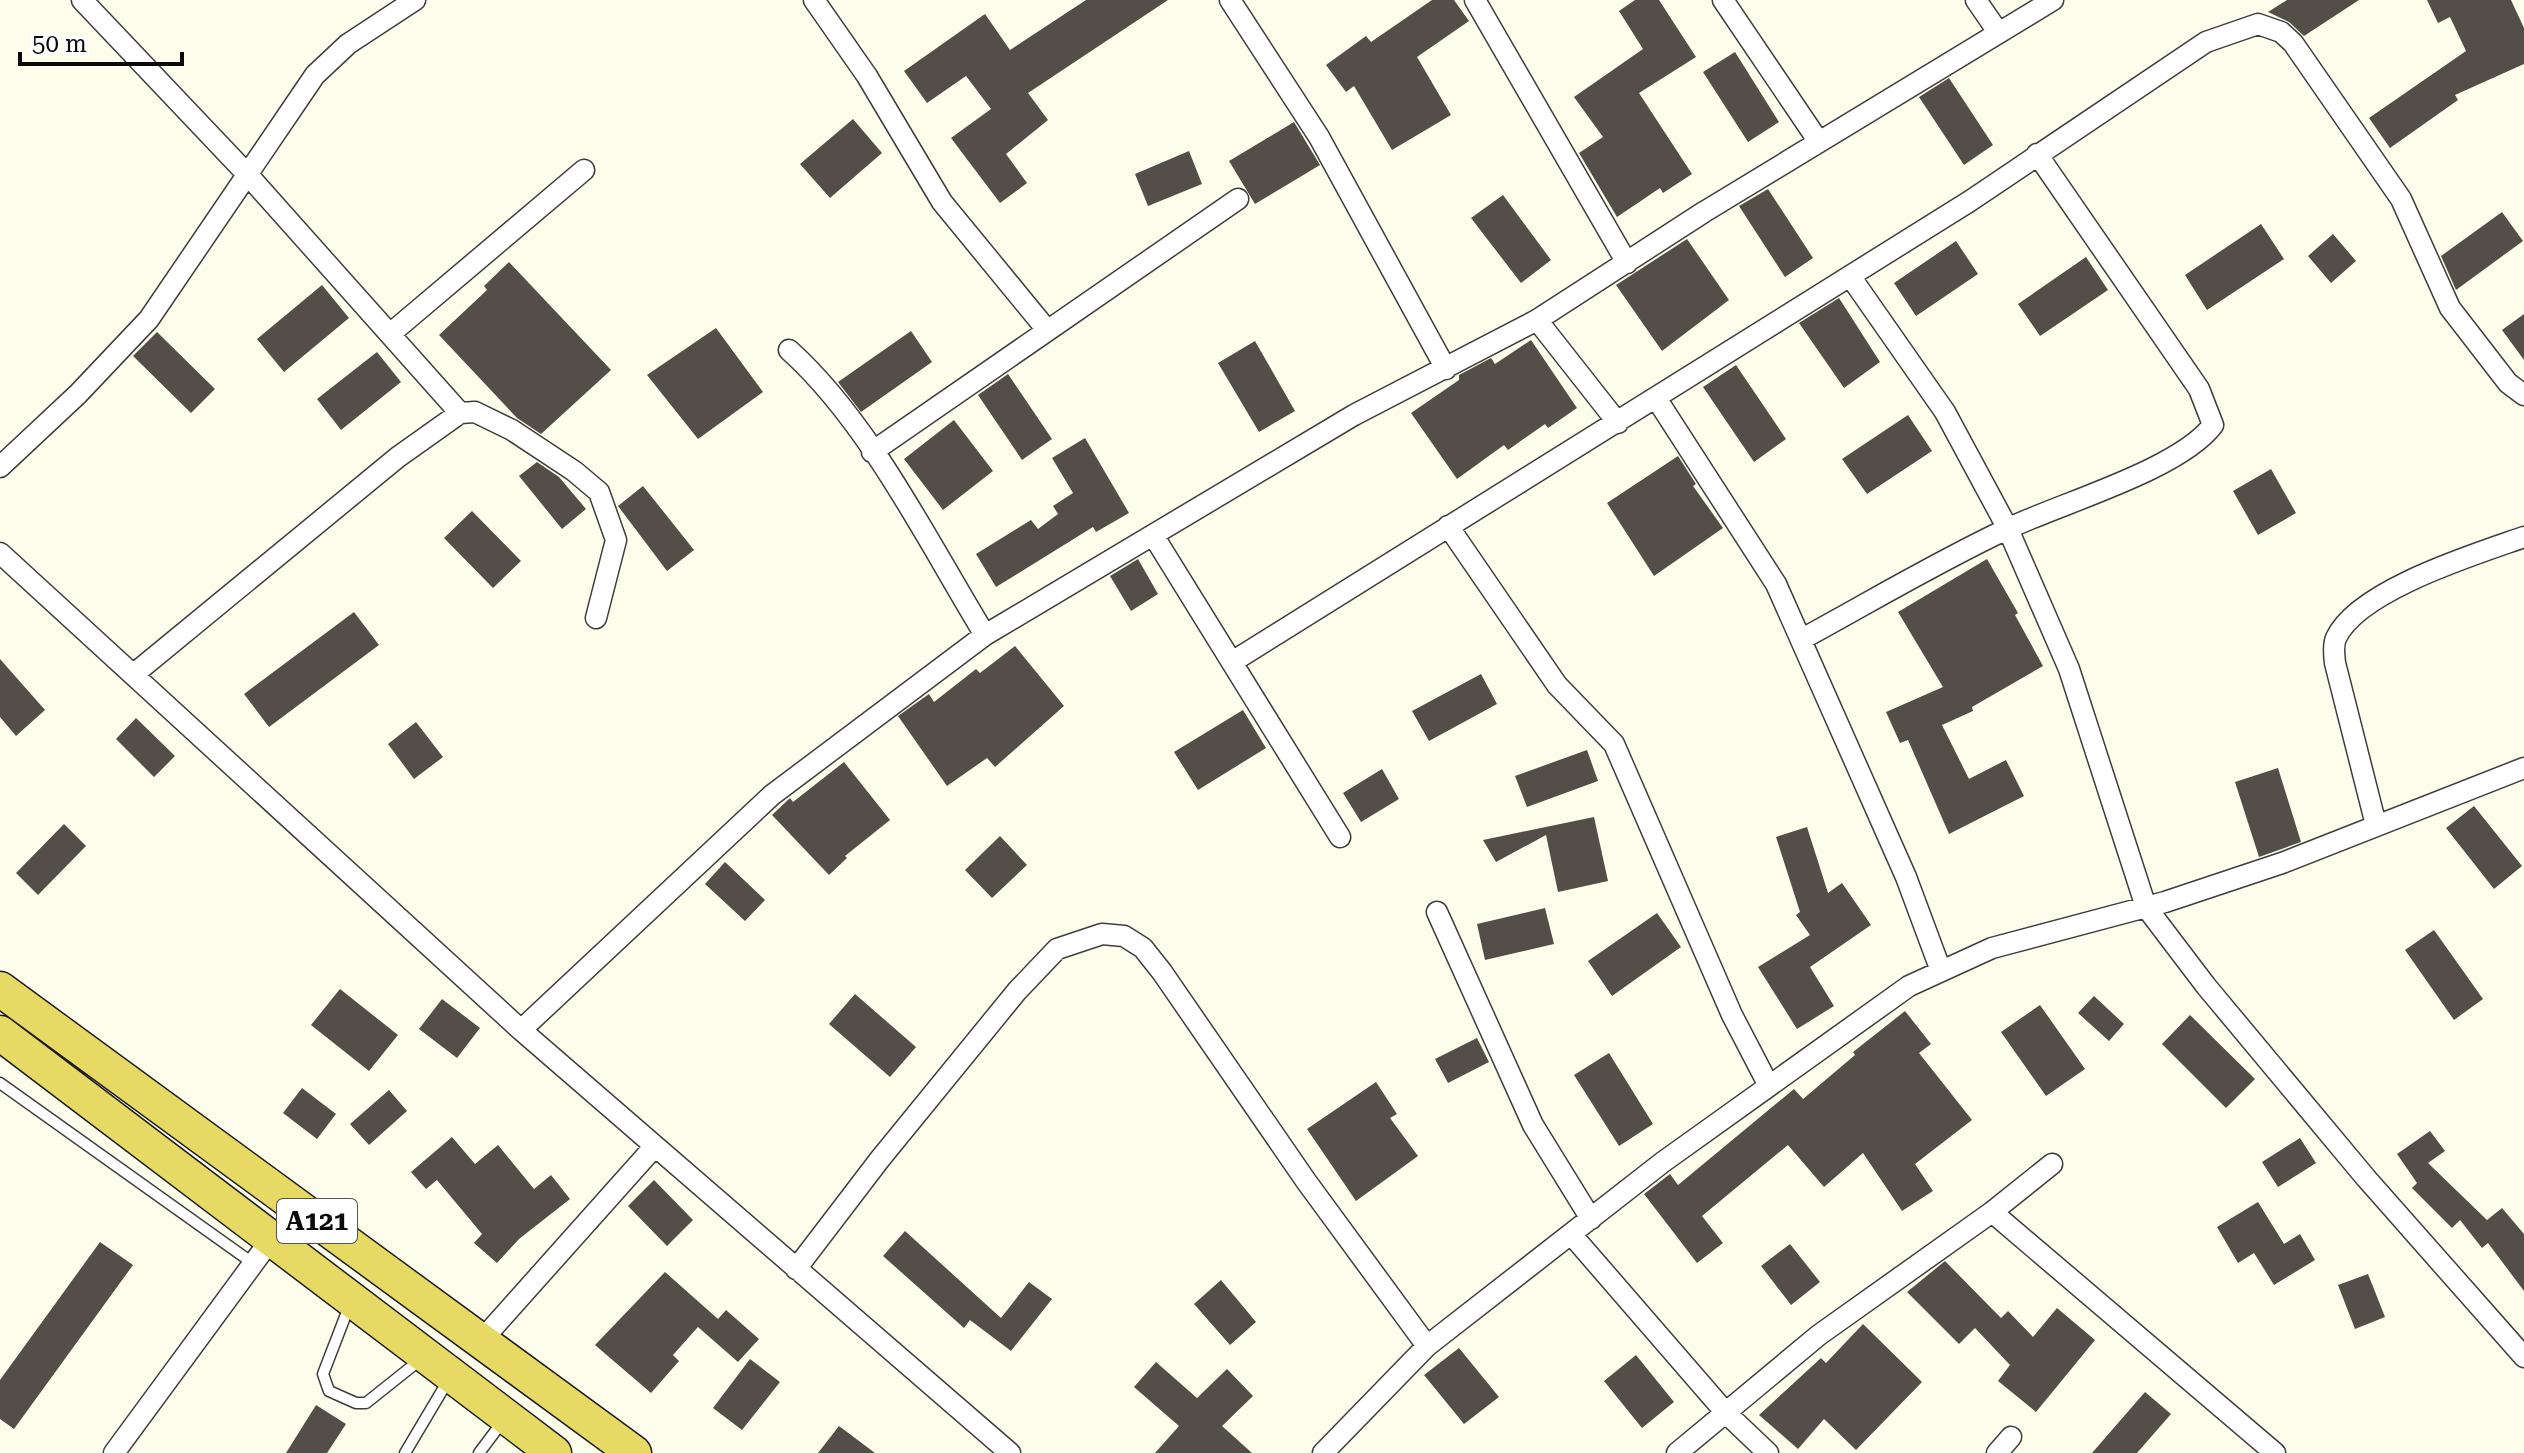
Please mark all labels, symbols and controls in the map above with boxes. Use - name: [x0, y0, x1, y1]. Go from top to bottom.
- scale bar: [20, 16, 182, 66]
- text: 50 m: [32, 30, 87, 58]
- road number: A121: [277, 1199, 357, 1243]

